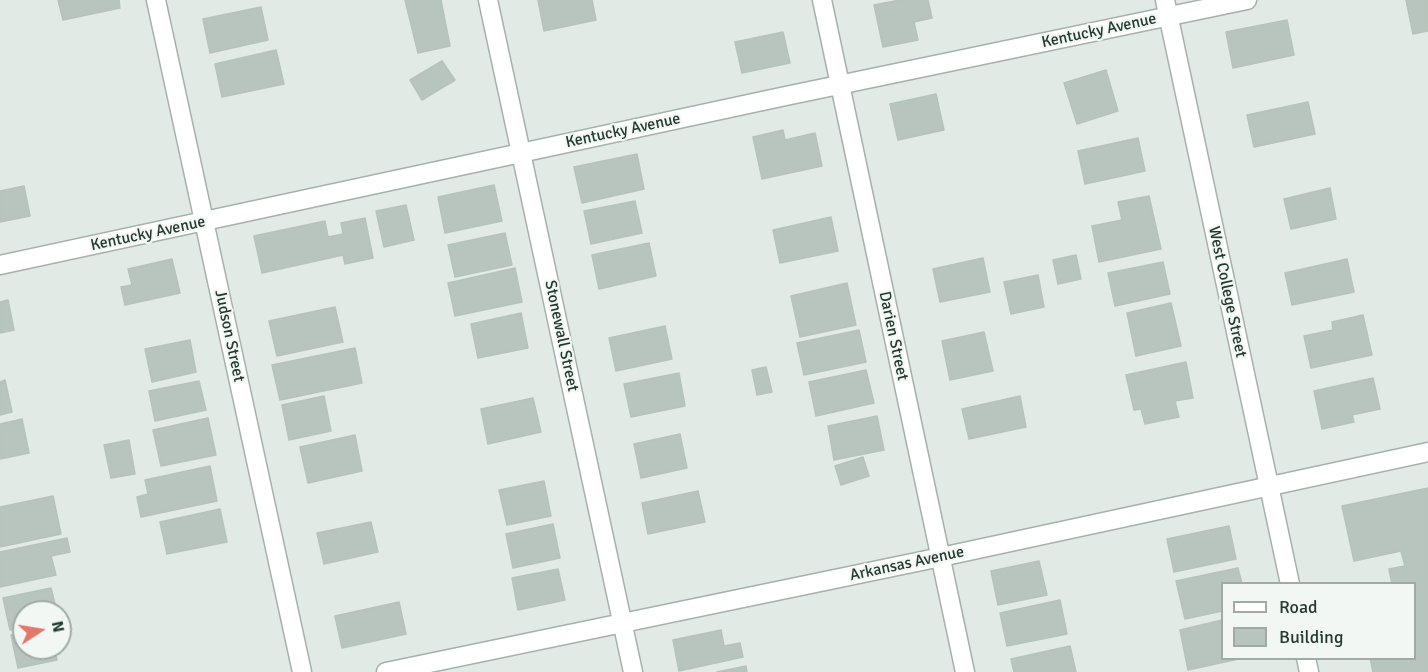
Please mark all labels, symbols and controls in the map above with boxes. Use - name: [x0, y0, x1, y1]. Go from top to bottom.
- street label: Kentucky Avenue: [1040, 9, 1158, 53]
- street label: Kentucky Avenue: [564, 109, 682, 153]
- street label: Kentucky Avenue: [89, 212, 207, 256]
- street label: West College Street: [1204, 225, 1250, 359]
- street label: Stonewall Street: [540, 279, 582, 393]
- street label: Judson Street: [210, 288, 248, 384]
- street label: Darien Street: [874, 290, 912, 382]
- street label: Arkansas Avenue: [848, 543, 966, 585]
- legend: [1221, 582, 1416, 660]
- text: Road: [1279, 596, 1318, 618]
- north arrow: [12, 600, 72, 660]
- text: N: [47, 619, 69, 634]
- text: Building: [1279, 626, 1343, 648]

